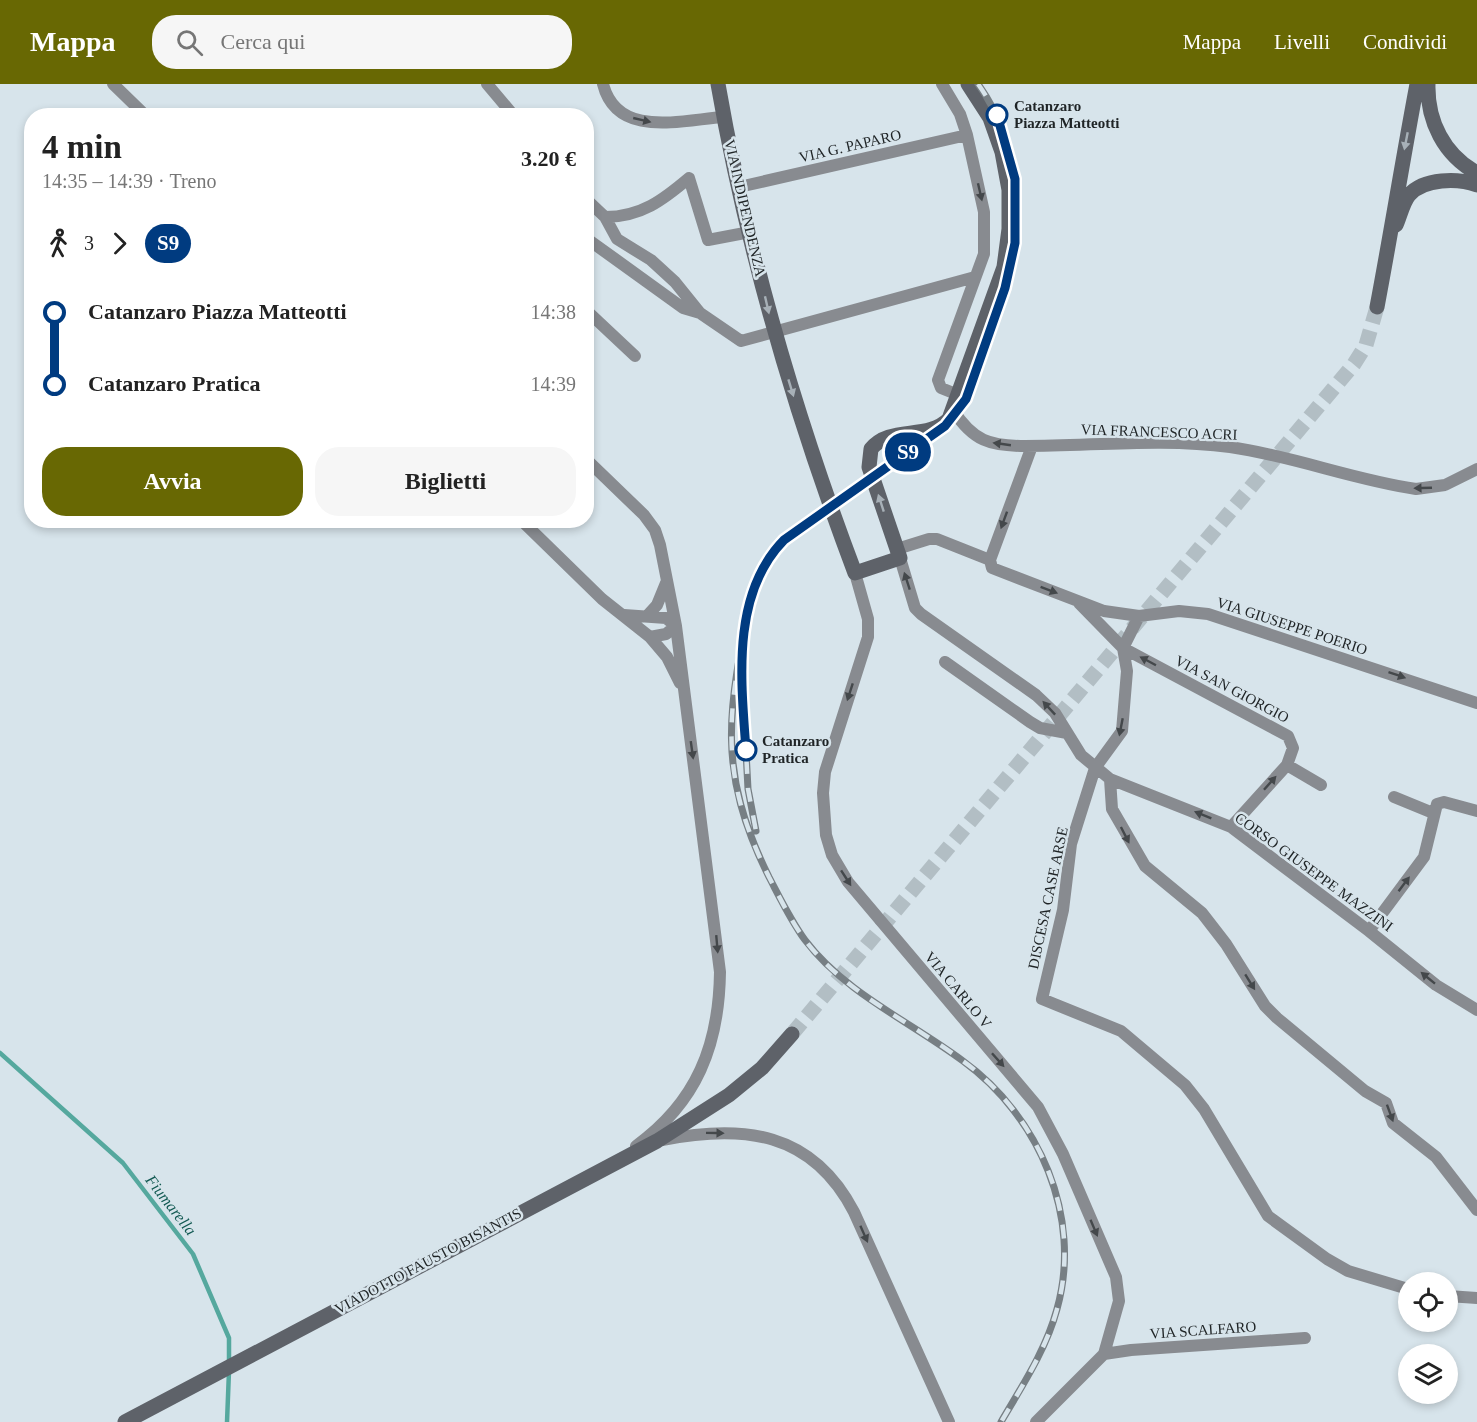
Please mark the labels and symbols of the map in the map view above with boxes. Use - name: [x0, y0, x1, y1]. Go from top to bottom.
- place label: Catanzaro Piazza Matteotti: [1014, 98, 1119, 131]
- marker: Catanzaro Piazza Matteotti: [986, 104, 1008, 126]
- one-way arrow: [633, 116, 651, 126]
- street label: VIA G. PAPARO: [797, 126, 903, 166]
- one-way arrow: [1401, 132, 1410, 151]
- street label: VIA INDIPENDENZA: [721, 138, 769, 278]
- one-way arrow: [975, 183, 985, 201]
- one-way arrow: [763, 296, 773, 314]
- one-way arrow: [787, 379, 796, 397]
- street label: VIA FRANCESCO ACRI: [1080, 421, 1238, 443]
- line badge: S9: [881, 432, 935, 472]
- one-way arrow: [992, 440, 1011, 449]
- one-way arrow: [1413, 483, 1432, 493]
- one-way arrow: [876, 494, 885, 512]
- one-way arrow: [999, 511, 1009, 529]
- one-way arrow: [902, 572, 911, 590]
- one-way arrow: [1040, 586, 1058, 595]
- street label: VIA GIUSEPPE POERIO: [1215, 594, 1370, 658]
- street label: VIA SAN GIORGIO: [1172, 652, 1292, 726]
- one-way arrow: [1139, 656, 1156, 666]
- one-way arrow: [1388, 671, 1406, 681]
- one-way arrow: [845, 683, 855, 701]
- one-way arrow: [1042, 701, 1056, 715]
- one-way arrow: [1116, 718, 1125, 737]
- place label: Catanzaro Pratica: [762, 733, 829, 766]
- marker: Catanzaro Pratica: [735, 739, 757, 761]
- one-way arrow: [688, 741, 697, 760]
- one-way arrow: [1263, 776, 1277, 791]
- street label: CORSO GIUSEPPE MAZZINI: [1232, 809, 1396, 935]
- one-way arrow: [1193, 810, 1211, 820]
- street label: DISCESA CASE ARSE: [1025, 825, 1071, 971]
- one-way arrow: [1121, 826, 1130, 843]
- one-way arrow: [841, 870, 852, 886]
- one-way arrow: [1398, 876, 1410, 892]
- one-way arrow: [713, 934, 722, 953]
- street label: VIA CARLO V: [921, 949, 995, 1032]
- one-way arrow: [1420, 972, 1436, 985]
- one-way arrow: [1244, 974, 1255, 990]
- one-way arrow: [991, 1052, 1004, 1067]
- one-way arrow: [1385, 1104, 1395, 1122]
- one-way arrow: [706, 1128, 725, 1137]
- water label: Fiumarella: [142, 1171, 200, 1238]
- street label: VIADOTTO FAUSTO BISANTIS: [332, 1205, 524, 1317]
- one-way arrow: [1089, 1219, 1099, 1237]
- one-way arrow: [859, 1225, 869, 1243]
- street label: VIA SCALFARO: [1149, 1318, 1257, 1342]

